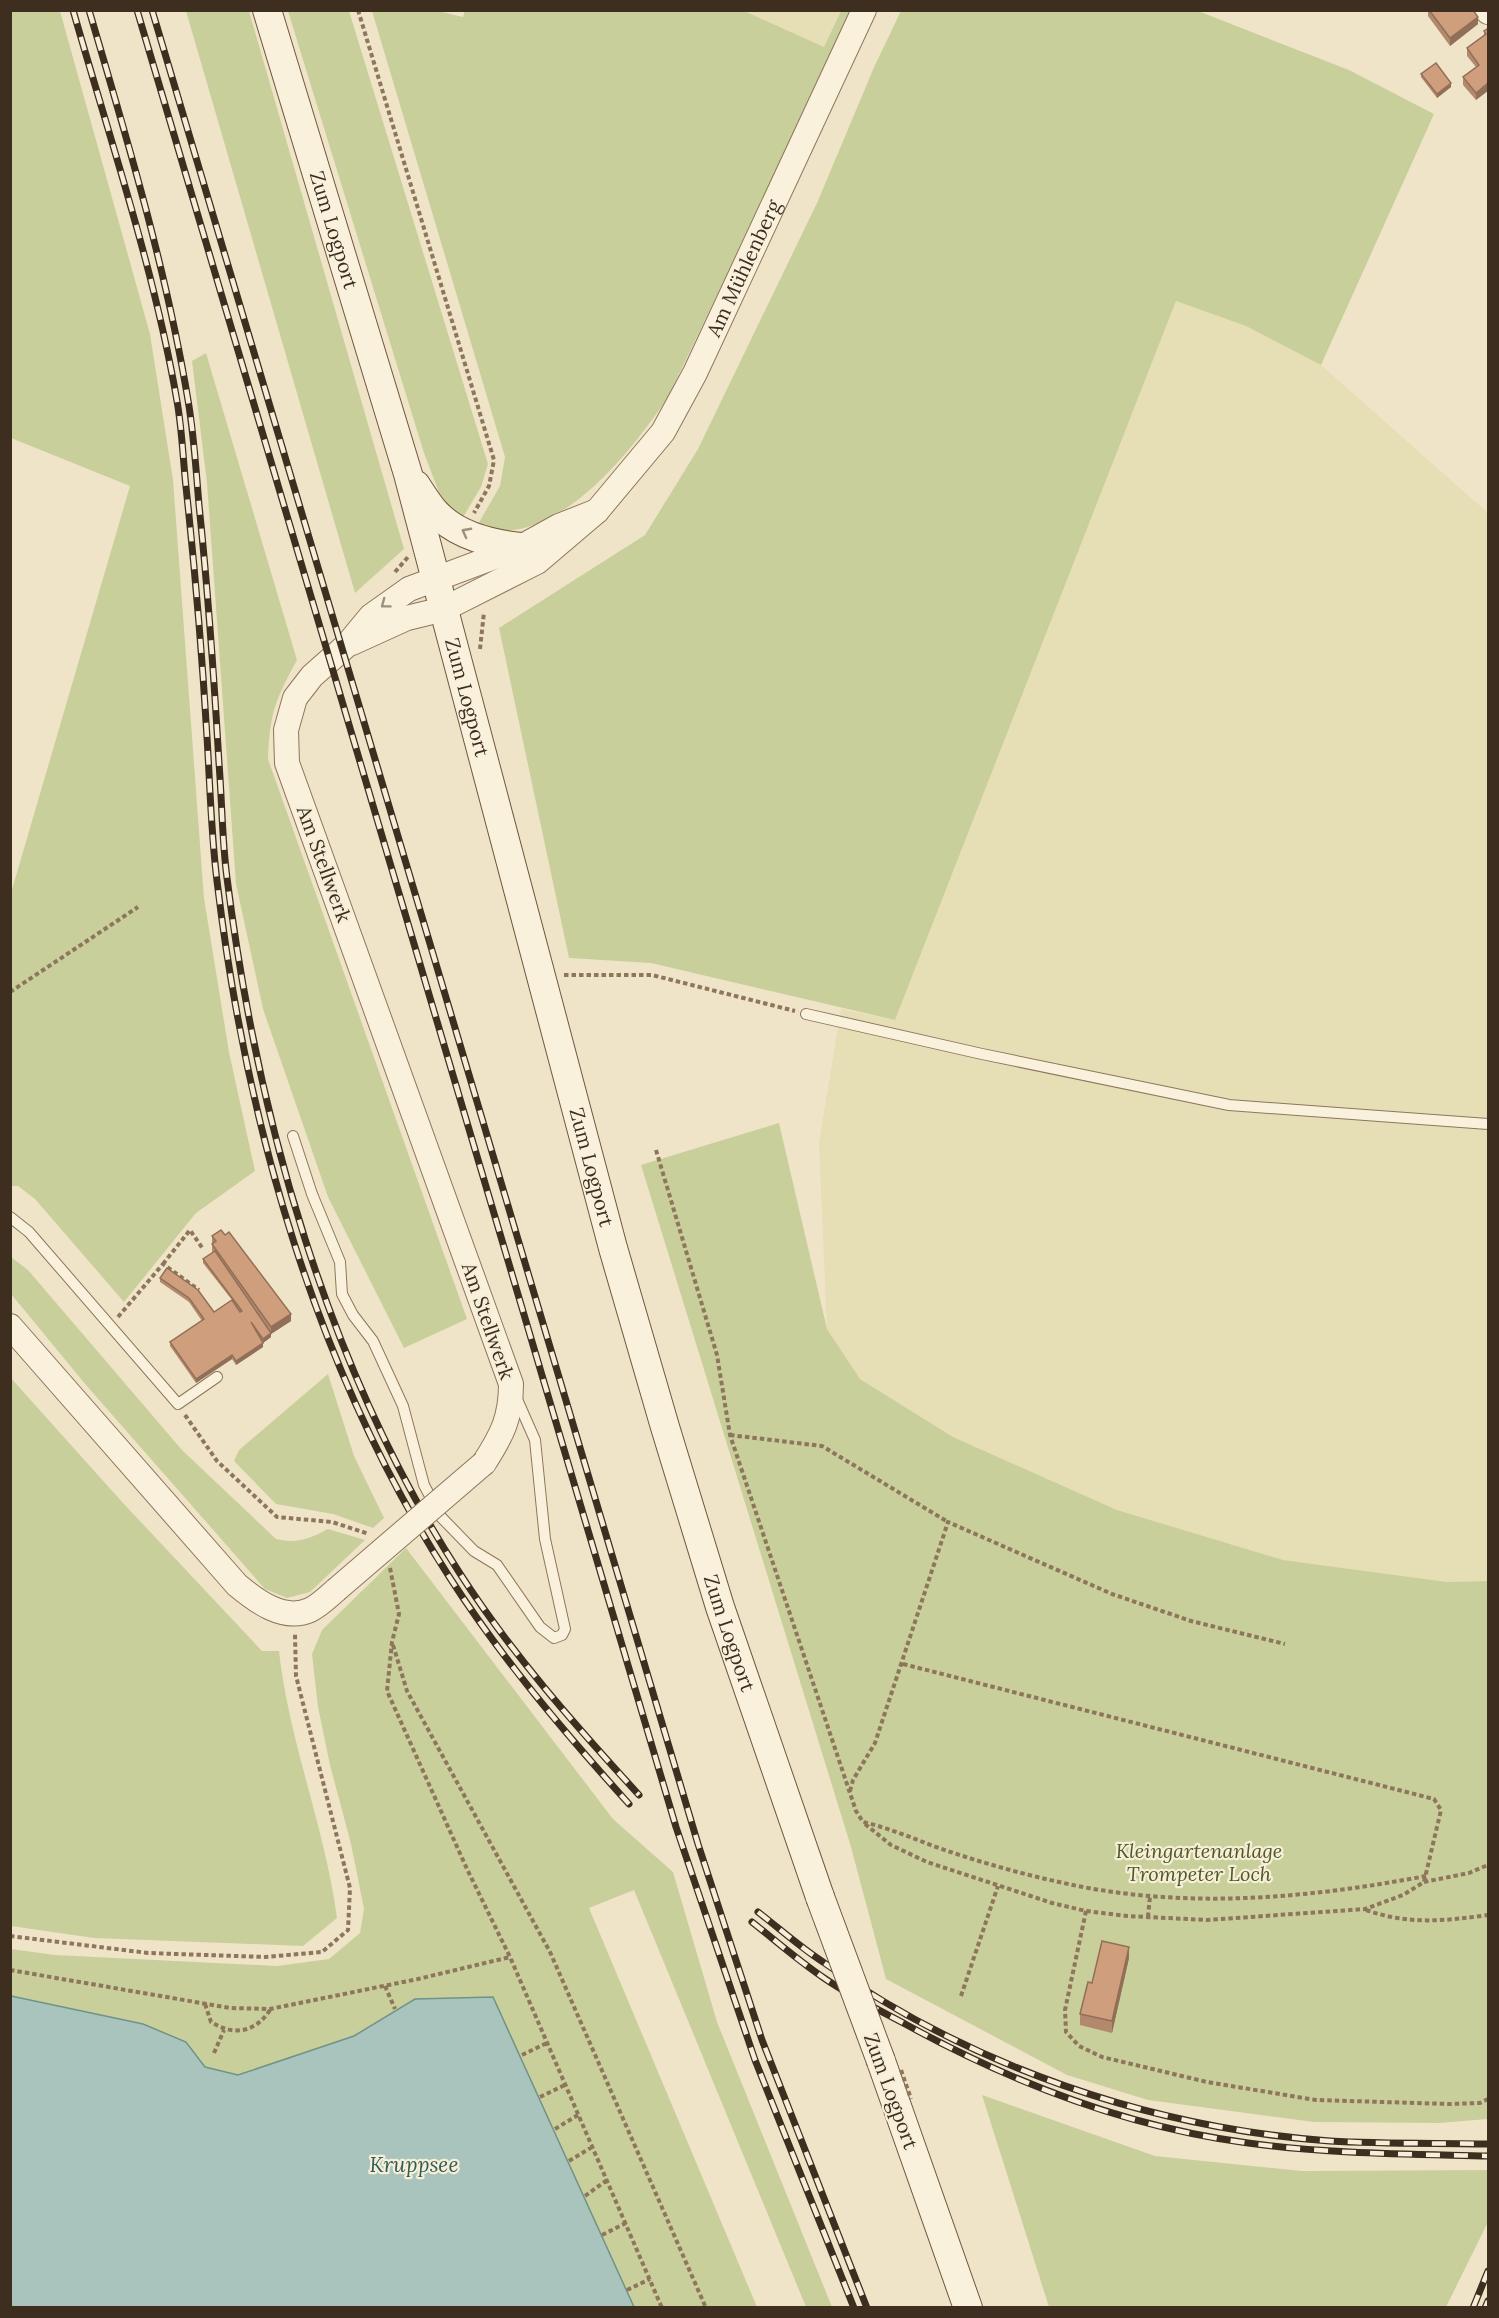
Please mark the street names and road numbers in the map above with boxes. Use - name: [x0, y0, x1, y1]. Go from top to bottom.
- street label: Zum Logport: [305, 168, 364, 292]
- street label: Am Mühlenberg: [700, 195, 786, 342]
- street label: Zum Logport: [440, 635, 495, 760]
- street label: Am Stellwerk: [291, 801, 357, 926]
- street label: Zum Logport: [564, 1105, 620, 1229]
- street label: Am Stellwerk: [456, 1258, 520, 1383]
- street label: Zum Logport: [699, 1571, 761, 1695]
- street label: Zum Logport: [859, 2029, 924, 2153]

